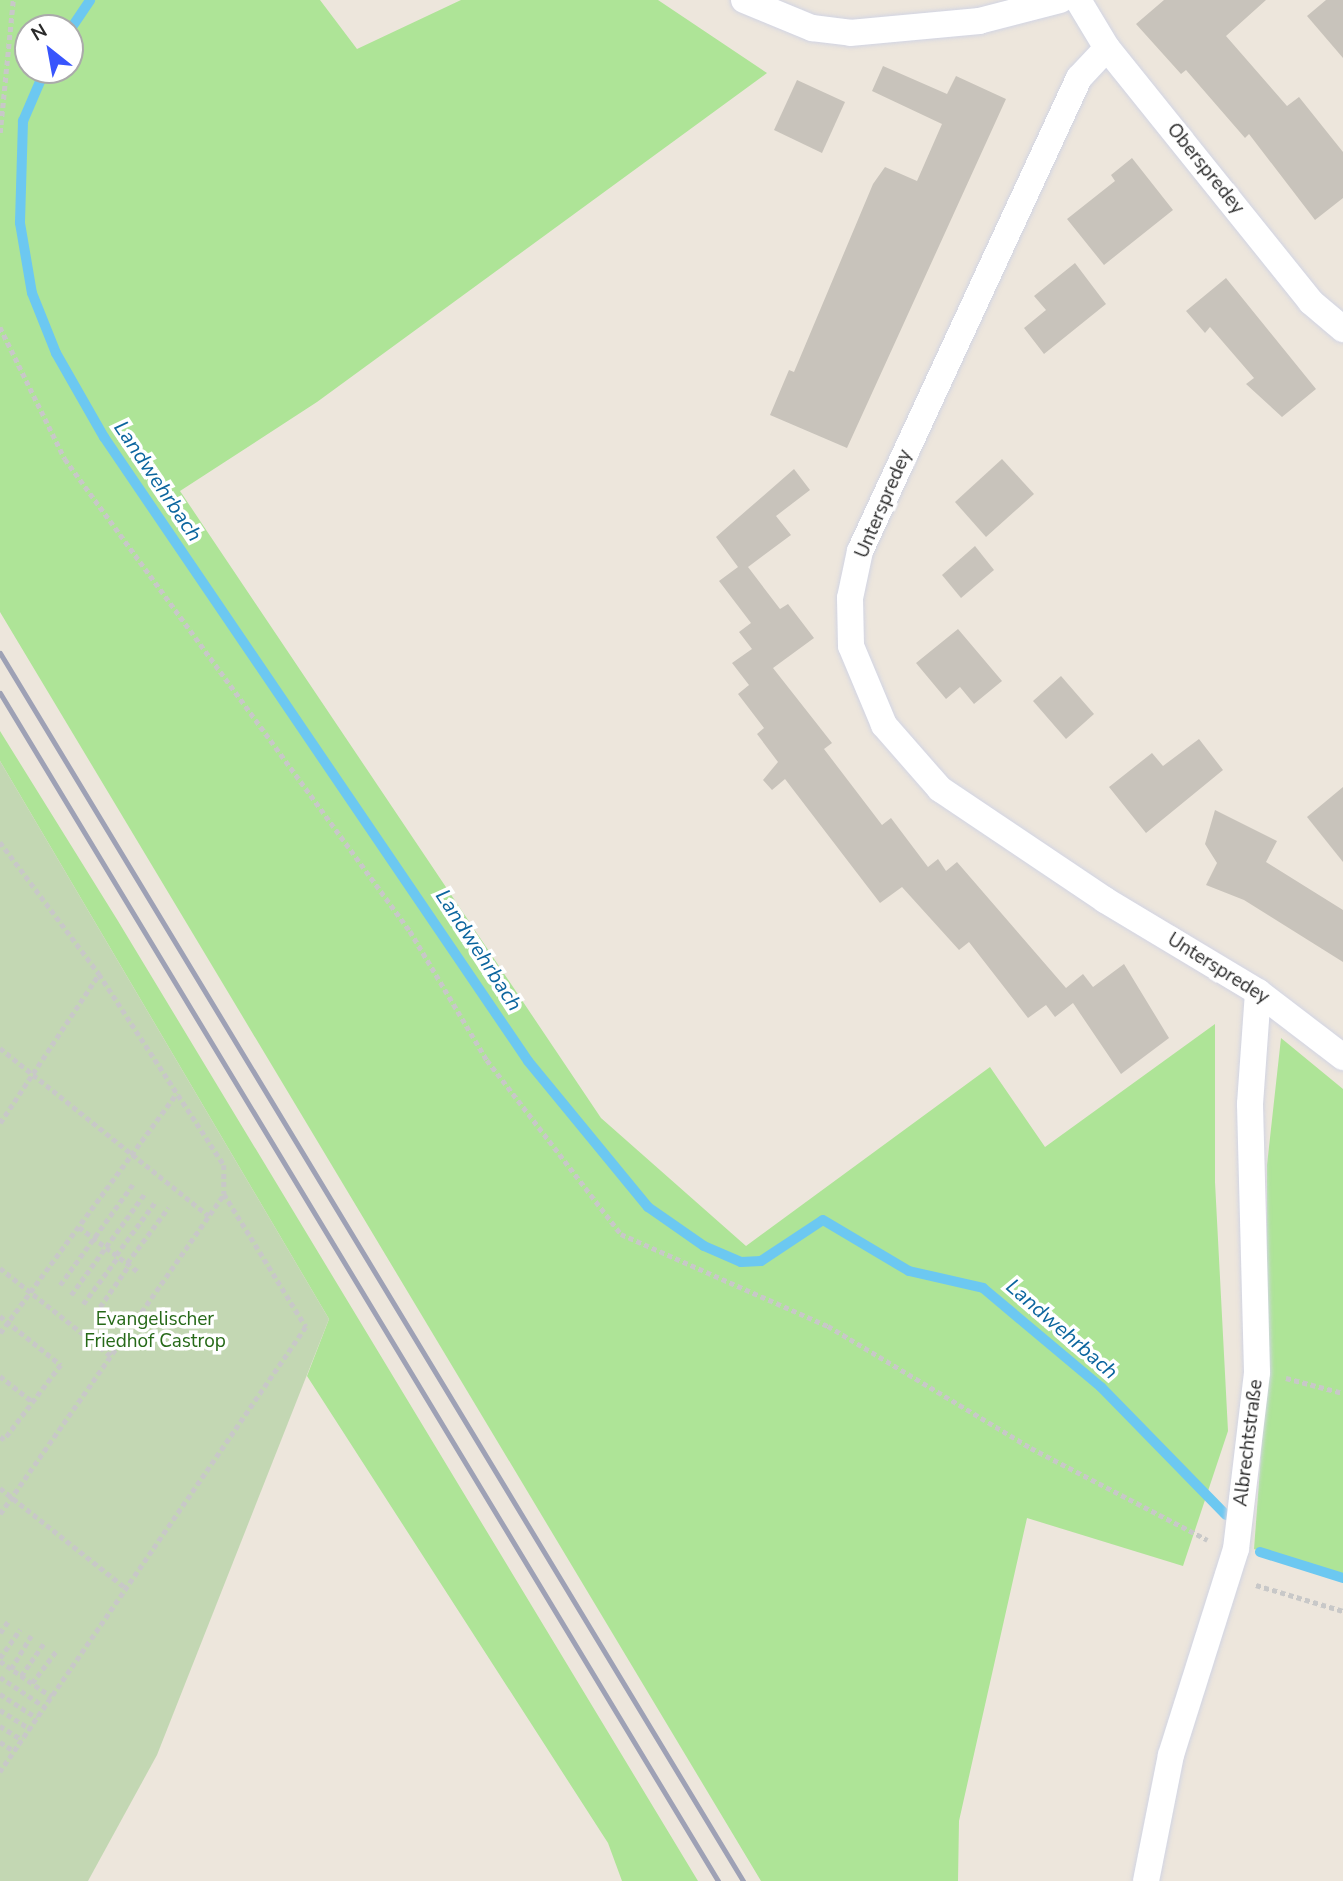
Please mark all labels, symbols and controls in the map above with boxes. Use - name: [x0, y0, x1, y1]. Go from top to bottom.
- north arrow: [14, 14, 84, 84]
- text: N: [26, 18, 52, 48]
- street label: Oberspredey: [1161, 119, 1249, 219]
- water label: Landwehrbach: [108, 416, 208, 546]
- street label: Unterspredey: [851, 446, 917, 562]
- water label: Landwehrbach: [430, 884, 528, 1016]
- street label: Unterspredey: [1163, 929, 1273, 1009]
- water label: Landwehrbach: [1001, 1274, 1123, 1384]
- park label: Evangelischer Friedhof Castrop: [84, 1309, 226, 1353]
- street label: Albrechtstraße: [1230, 1378, 1268, 1508]

